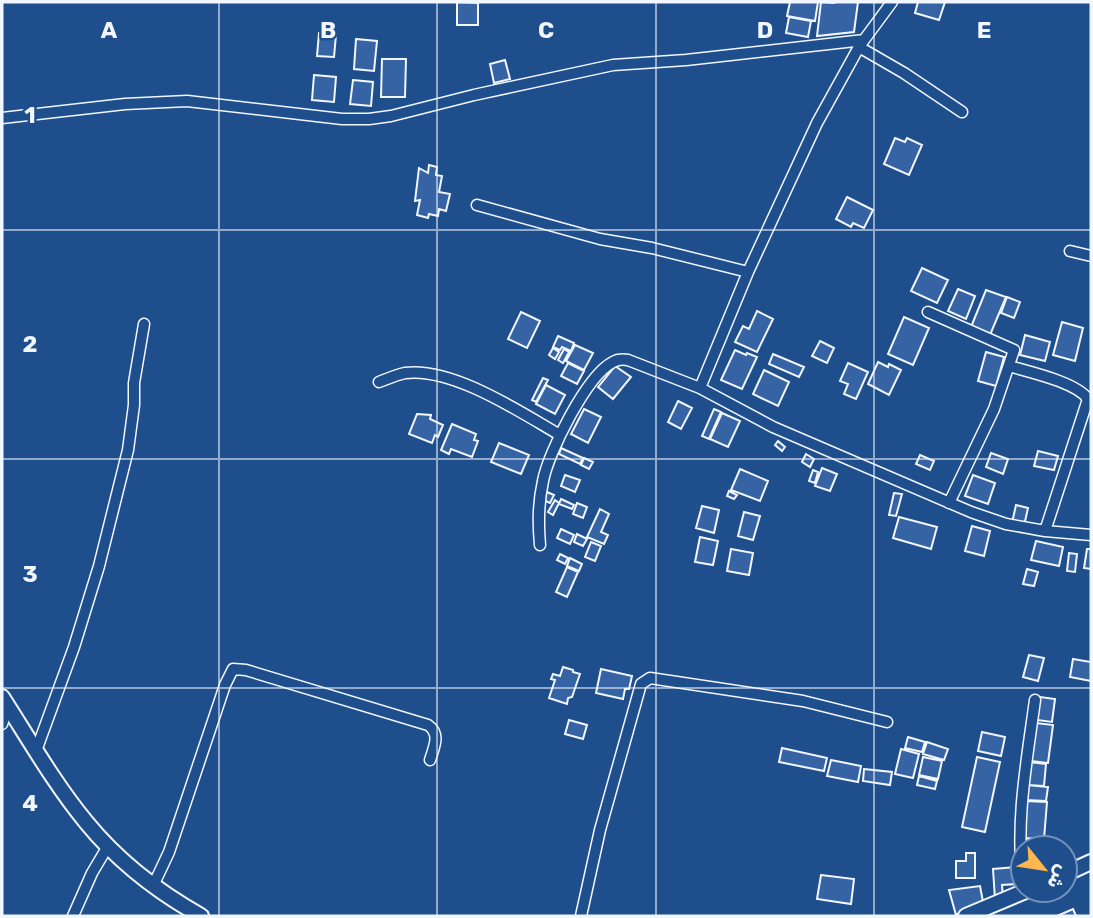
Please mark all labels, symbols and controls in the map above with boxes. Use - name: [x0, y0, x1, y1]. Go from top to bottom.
- text: A: [101, 16, 118, 44]
- text: B: [320, 16, 336, 44]
- text: C: [538, 16, 554, 44]
- text: D: [757, 16, 773, 44]
- text: E: [977, 16, 991, 44]
- text: 1: [24, 101, 36, 129]
- text: 2: [23, 330, 37, 358]
- text: 3: [22, 560, 38, 588]
- text: 4: [22, 789, 38, 817]
- north arrow: [1009, 834, 1079, 904]
- text: ش: [1042, 861, 1074, 893]

